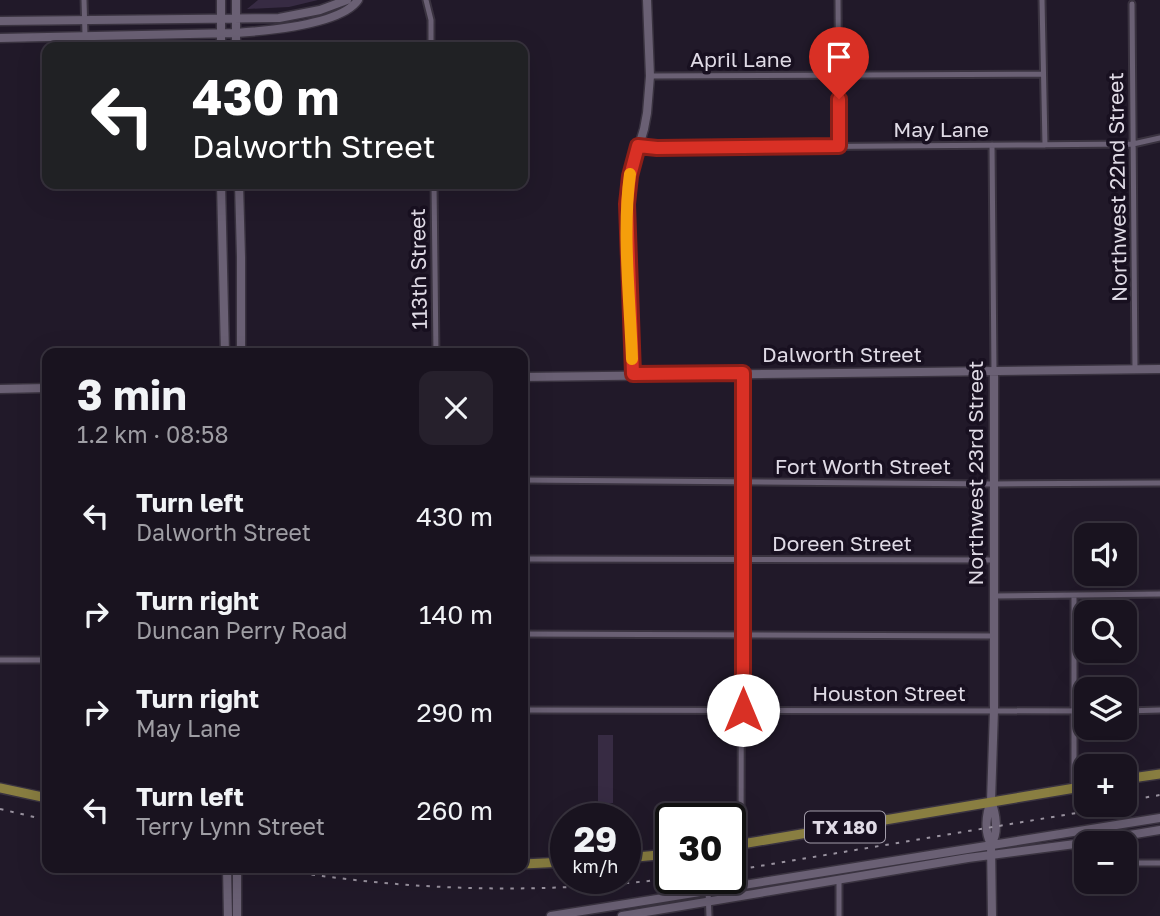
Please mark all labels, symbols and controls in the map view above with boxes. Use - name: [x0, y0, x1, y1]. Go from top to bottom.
- pin: [809, 27, 869, 99]
- icon: arrive: [820, 38, 858, 76]
- street label: April Lane: [690, 46, 792, 72]
- text: 430 m: [192, 67, 340, 126]
- icon: left: [77, 70, 168, 161]
- street label: Northwest 22nd Street: [1102, 72, 1132, 302]
- street label: May Lane: [893, 116, 989, 142]
- text: Dalworth Street: [192, 127, 436, 165]
- street label: 113th Street: [404, 208, 432, 330]
- street label: Dalworth Street: [762, 341, 922, 367]
- street label: Northwest 23rd Street: [962, 361, 988, 585]
- text: 3 min: [77, 369, 187, 419]
- button: close: [419, 371, 493, 445]
- text: 1.2 km · 08:58: [77, 420, 228, 448]
- street label: Fort Worth Street: [775, 453, 951, 479]
- text: Turn left: [136, 487, 244, 518]
- icon: left: [77, 497, 115, 535]
- text: 430 m: [416, 501, 493, 532]
- text: Dalworth Street: [136, 518, 311, 546]
- map controls: [1074, 523, 1137, 894]
- button: sound: [1074, 523, 1137, 586]
- street label: Doreen Street: [772, 530, 912, 556]
- text: Turn right: [136, 585, 259, 616]
- icon: right: [77, 595, 115, 633]
- text: 140 m: [419, 599, 493, 630]
- button: search: [1074, 600, 1137, 663]
- text: Duncan Perry Road: [136, 616, 347, 644]
- position arrow: [706, 673, 780, 747]
- button: layers: [1074, 677, 1137, 740]
- street label: Houston Street: [812, 680, 966, 706]
- text: Turn right: [136, 683, 259, 714]
- icon: right: [77, 693, 115, 731]
- text: 290 m: [417, 697, 493, 728]
- text: May Lane: [136, 714, 241, 742]
- button: +: [1074, 754, 1137, 817]
- text: Turn left: [136, 781, 244, 812]
- icon: left: [77, 791, 115, 829]
- text: 260 m: [417, 795, 493, 826]
- speed limit sign: 30: [655, 803, 746, 894]
- text: Terry Lynn Street: [136, 812, 325, 840]
- road number: TX 180: [805, 812, 885, 842]
- text: 29: [574, 818, 617, 860]
- button: −: [1074, 831, 1137, 894]
- text: km/h: [573, 855, 618, 877]

